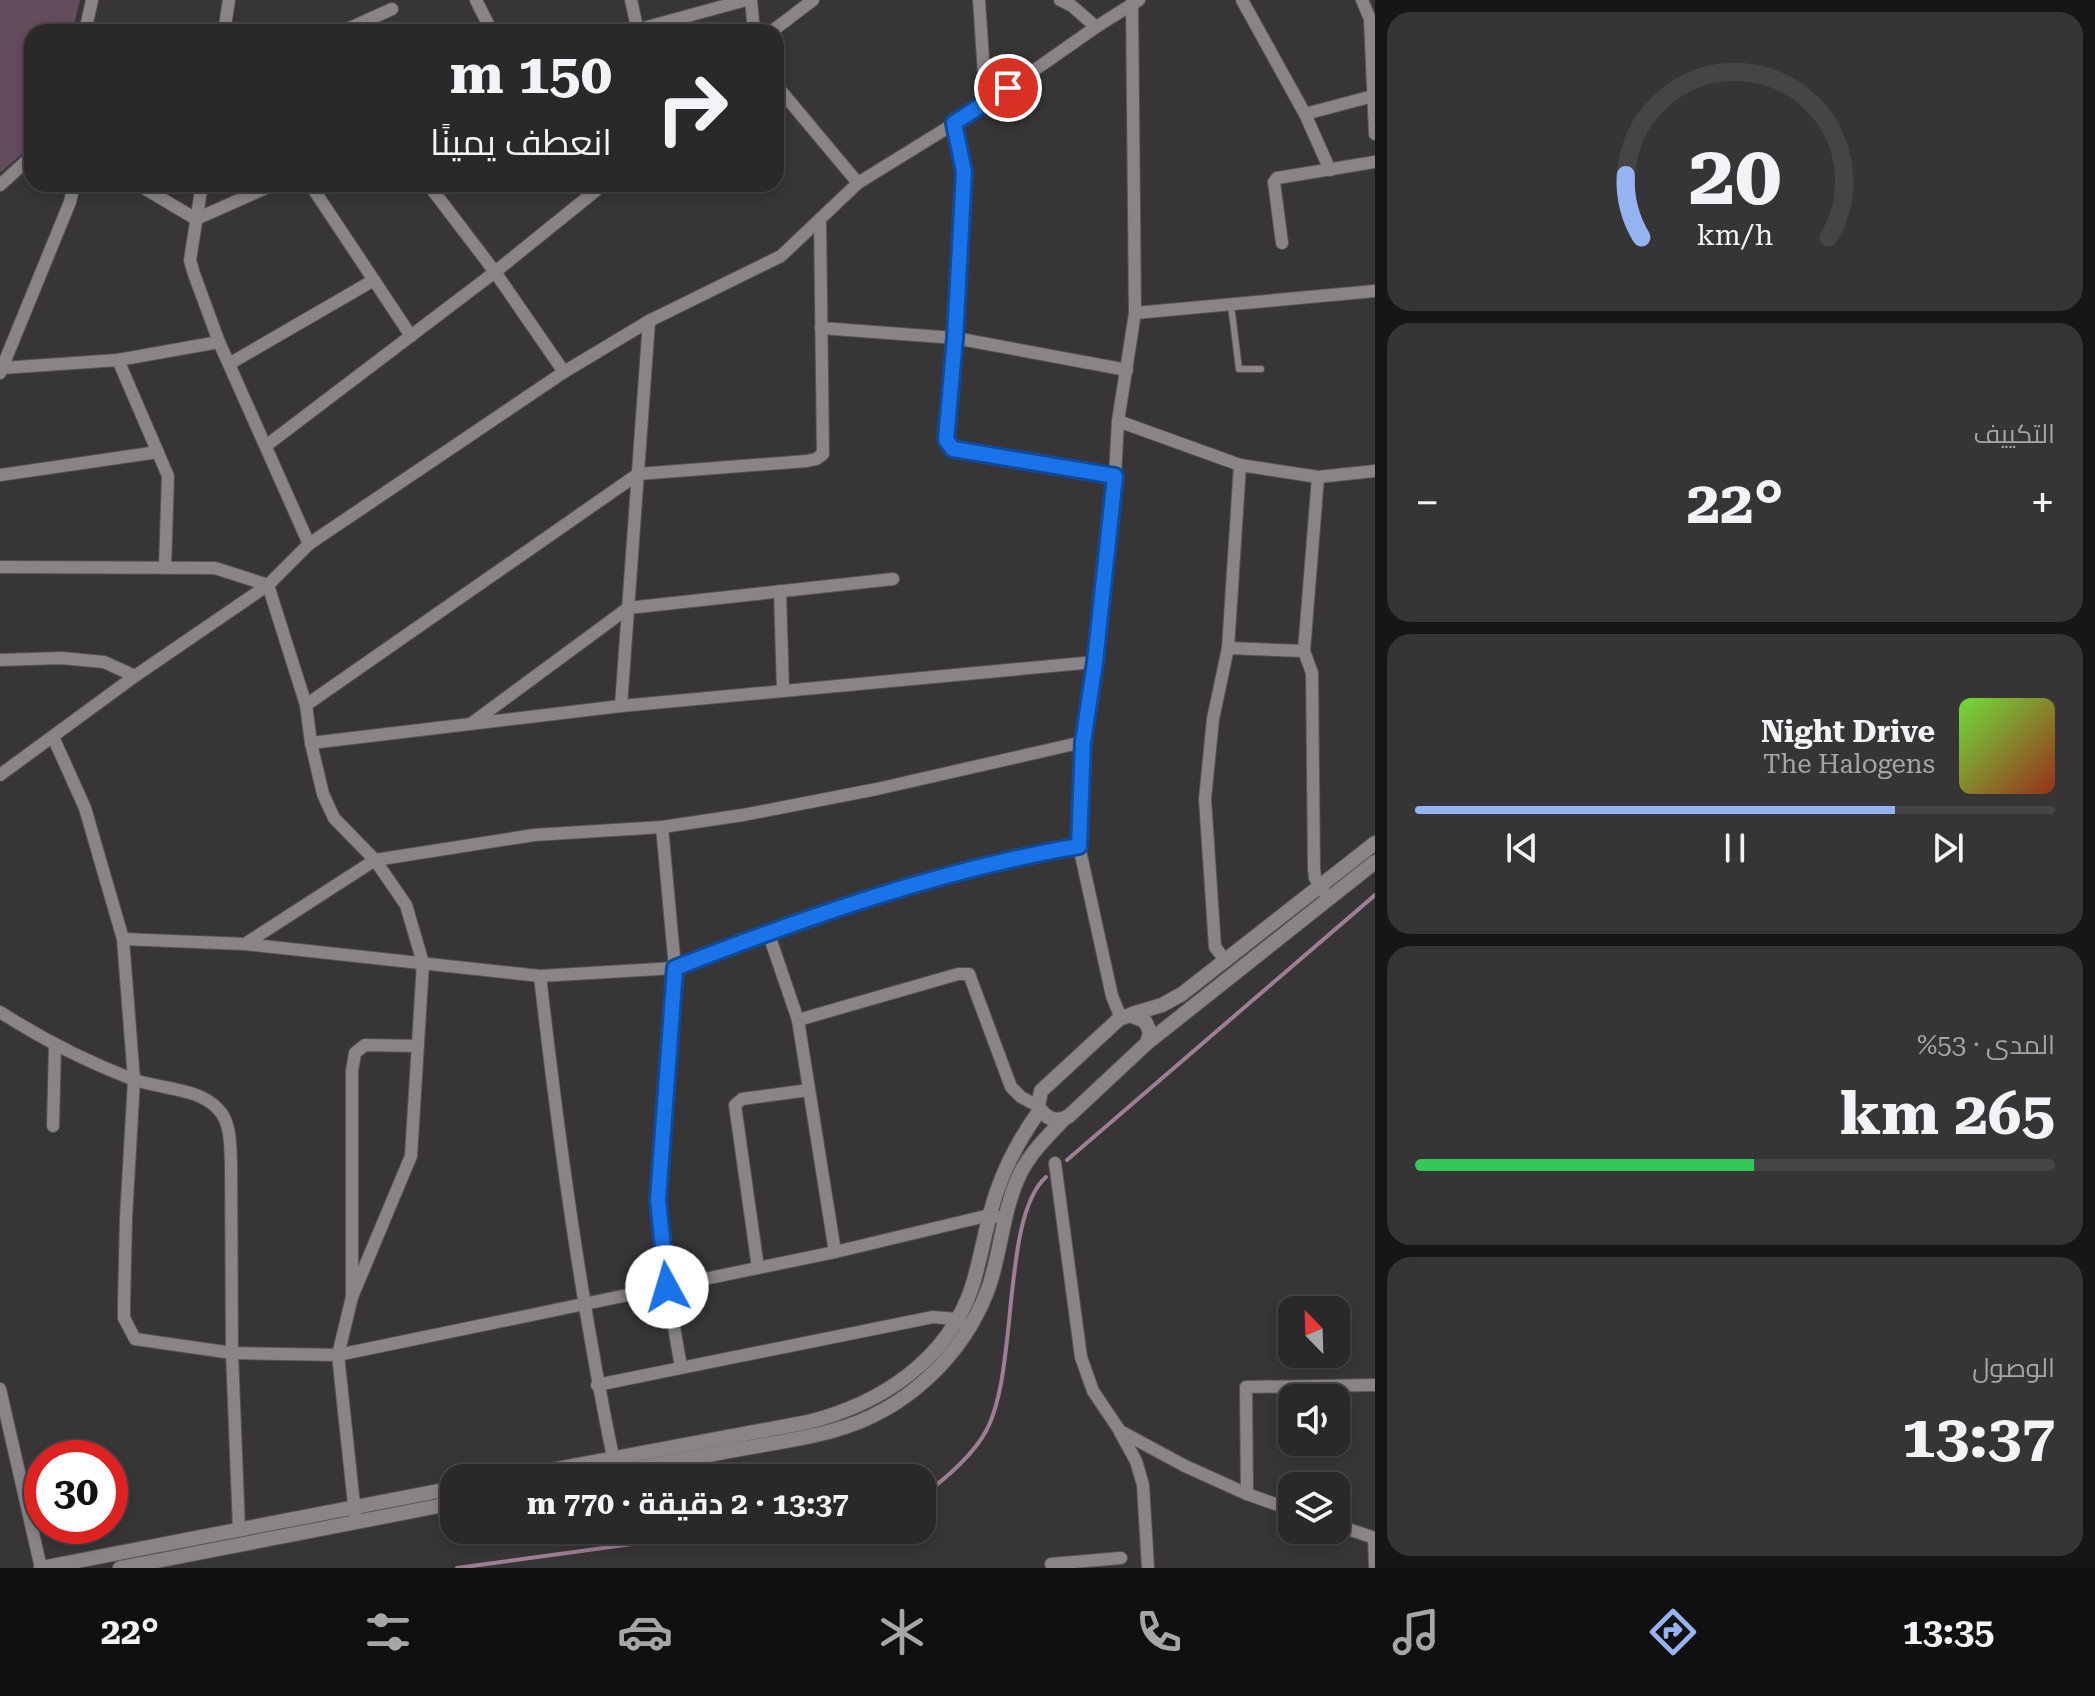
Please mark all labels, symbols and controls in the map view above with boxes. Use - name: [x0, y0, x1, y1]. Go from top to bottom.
- text: 150 m: [450, 41, 612, 107]
- pin: [974, 54, 1042, 122]
- icon: right: [640, 56, 744, 160]
- icon: arrive: [986, 66, 1030, 110]
- text: انعطف يمينًا: [430, 122, 612, 164]
- text: 20: [1688, 126, 1782, 223]
- text: km/h: [1697, 218, 1773, 252]
- text: التكييف: [1973, 419, 2055, 449]
- text: 22°: [1686, 467, 1784, 538]
- text: −: [1415, 477, 1440, 529]
- text: +: [2030, 477, 2055, 529]
- text: Night Drive: [1761, 714, 1935, 749]
- text: The Halogens: [1763, 749, 1935, 779]
- icon: previous: [1500, 826, 1544, 870]
- icon: pause: [1713, 826, 1757, 870]
- icon: next: [1926, 826, 1970, 870]
- text: المدى · 53%: [1917, 1030, 2055, 1060]
- text: 265 km: [1840, 1078, 2055, 1149]
- position arrow: [625, 1245, 709, 1329]
- north arrow: [1278, 1296, 1350, 1368]
- map controls: [1278, 1296, 1350, 1544]
- text: الوصول: [1972, 1353, 2055, 1383]
- button: sound: [1278, 1384, 1350, 1456]
- text: 13:37: [1902, 1401, 2055, 1472]
- speed limit sign: 30: [24, 1440, 128, 1544]
- button: layers: [1278, 1472, 1350, 1544]
- text: 13:37 · 2 دقيقة · 770 m: [527, 1486, 849, 1521]
- icon: filters: [360, 1604, 416, 1660]
- icon: car: [617, 1604, 673, 1660]
- icon: climate: [874, 1604, 930, 1660]
- icon: phone: [1131, 1604, 1187, 1660]
- icon: music: [1388, 1604, 1444, 1660]
- icon: directions: [1645, 1604, 1701, 1660]
- text: 22°: [101, 1611, 159, 1653]
- text: 13:35: [1903, 1611, 1994, 1653]

